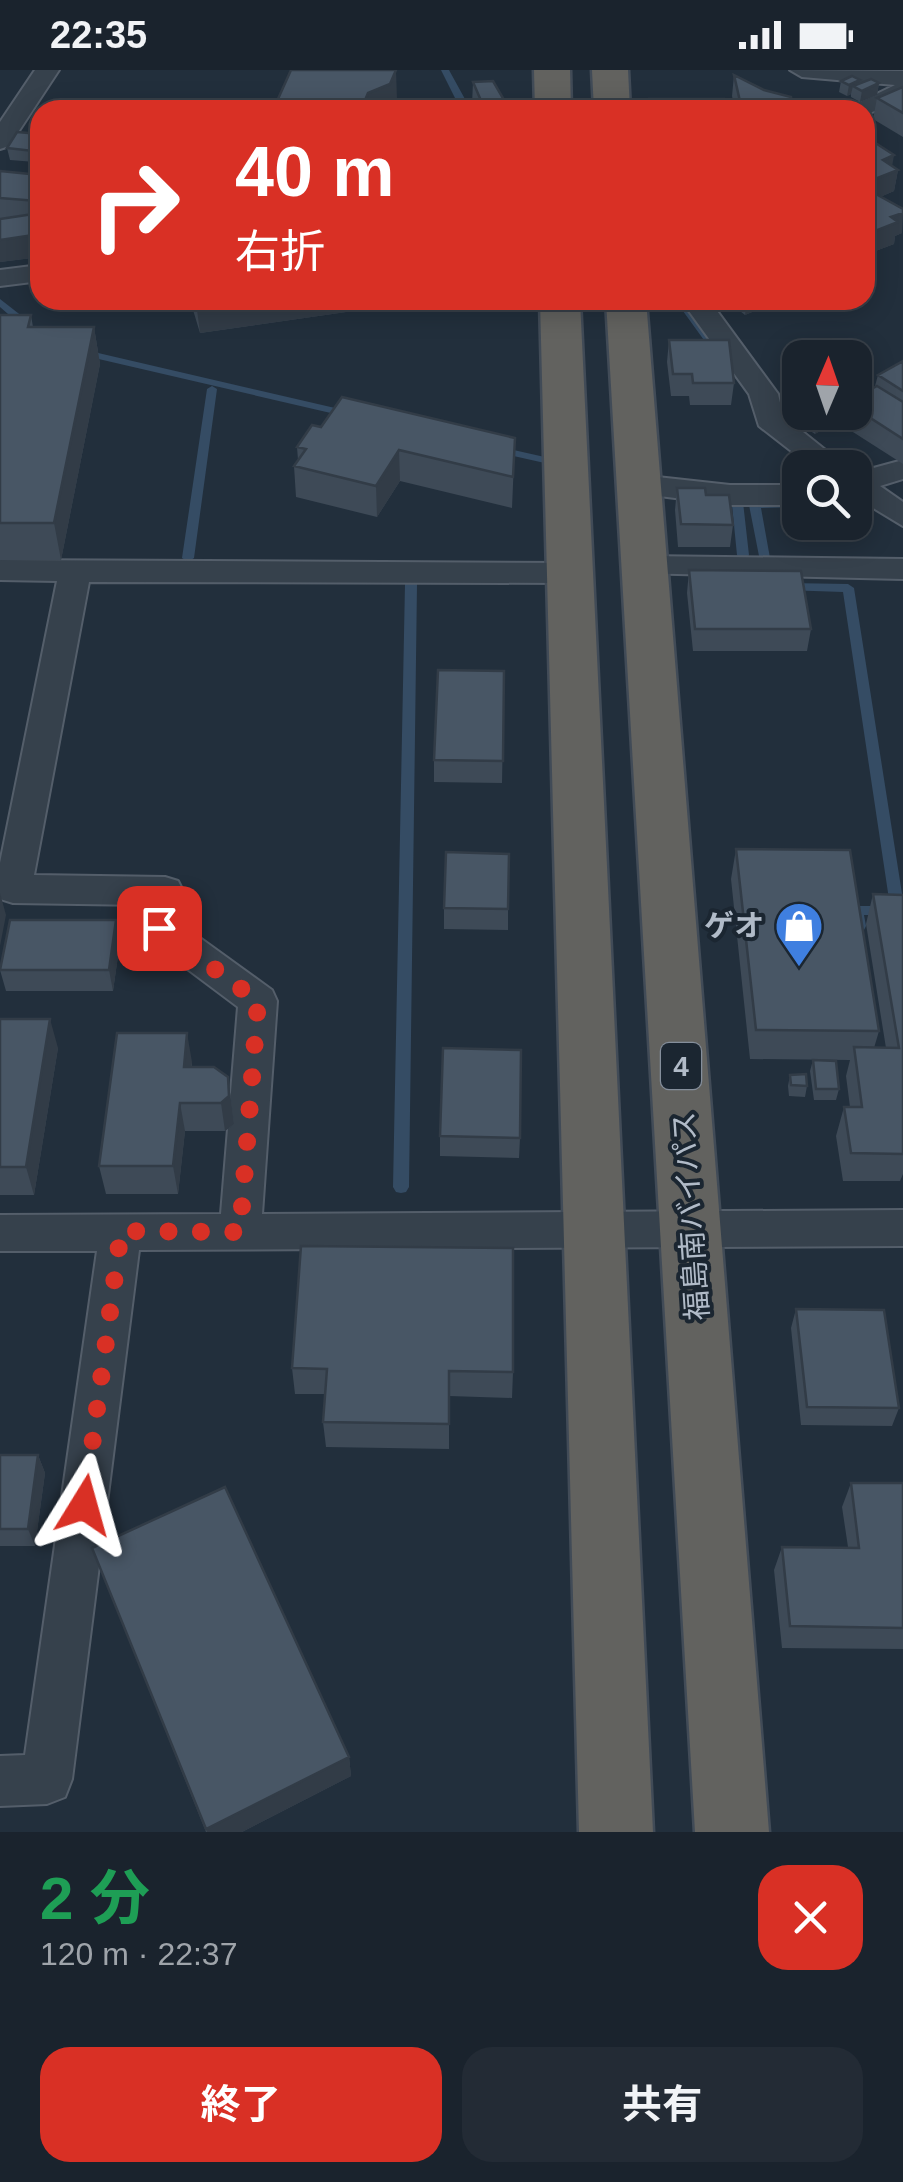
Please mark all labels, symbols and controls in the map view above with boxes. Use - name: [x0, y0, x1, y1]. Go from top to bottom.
- text: 22:35: [50, 14, 147, 56]
- text: 40 m: [235, 133, 395, 211]
- icon: right: [70, 140, 200, 270]
- text: 右折: [235, 226, 325, 277]
- north arrow: [782, 340, 872, 430]
- map controls: [782, 340, 872, 540]
- button: search: [782, 450, 872, 540]
- pin: [117, 886, 202, 971]
- shop icon: ゲオ: [773, 900, 825, 968]
- icon: arrive: [132, 901, 187, 956]
- place label: ゲオ: [704, 909, 764, 942]
- road number: 4: [661, 1043, 701, 1089]
- street label: 福島南バイパス: [667, 1110, 714, 1322]
- position arrow: [32, 1453, 136, 1557]
- text: 2 分: [40, 1865, 150, 1932]
- button: close: [758, 1865, 863, 1970]
- text: 120 m · 22:37: [40, 1936, 237, 1972]
- button: 終了: [40, 2047, 442, 2162]
- button: 共有: [462, 2047, 863, 2162]

